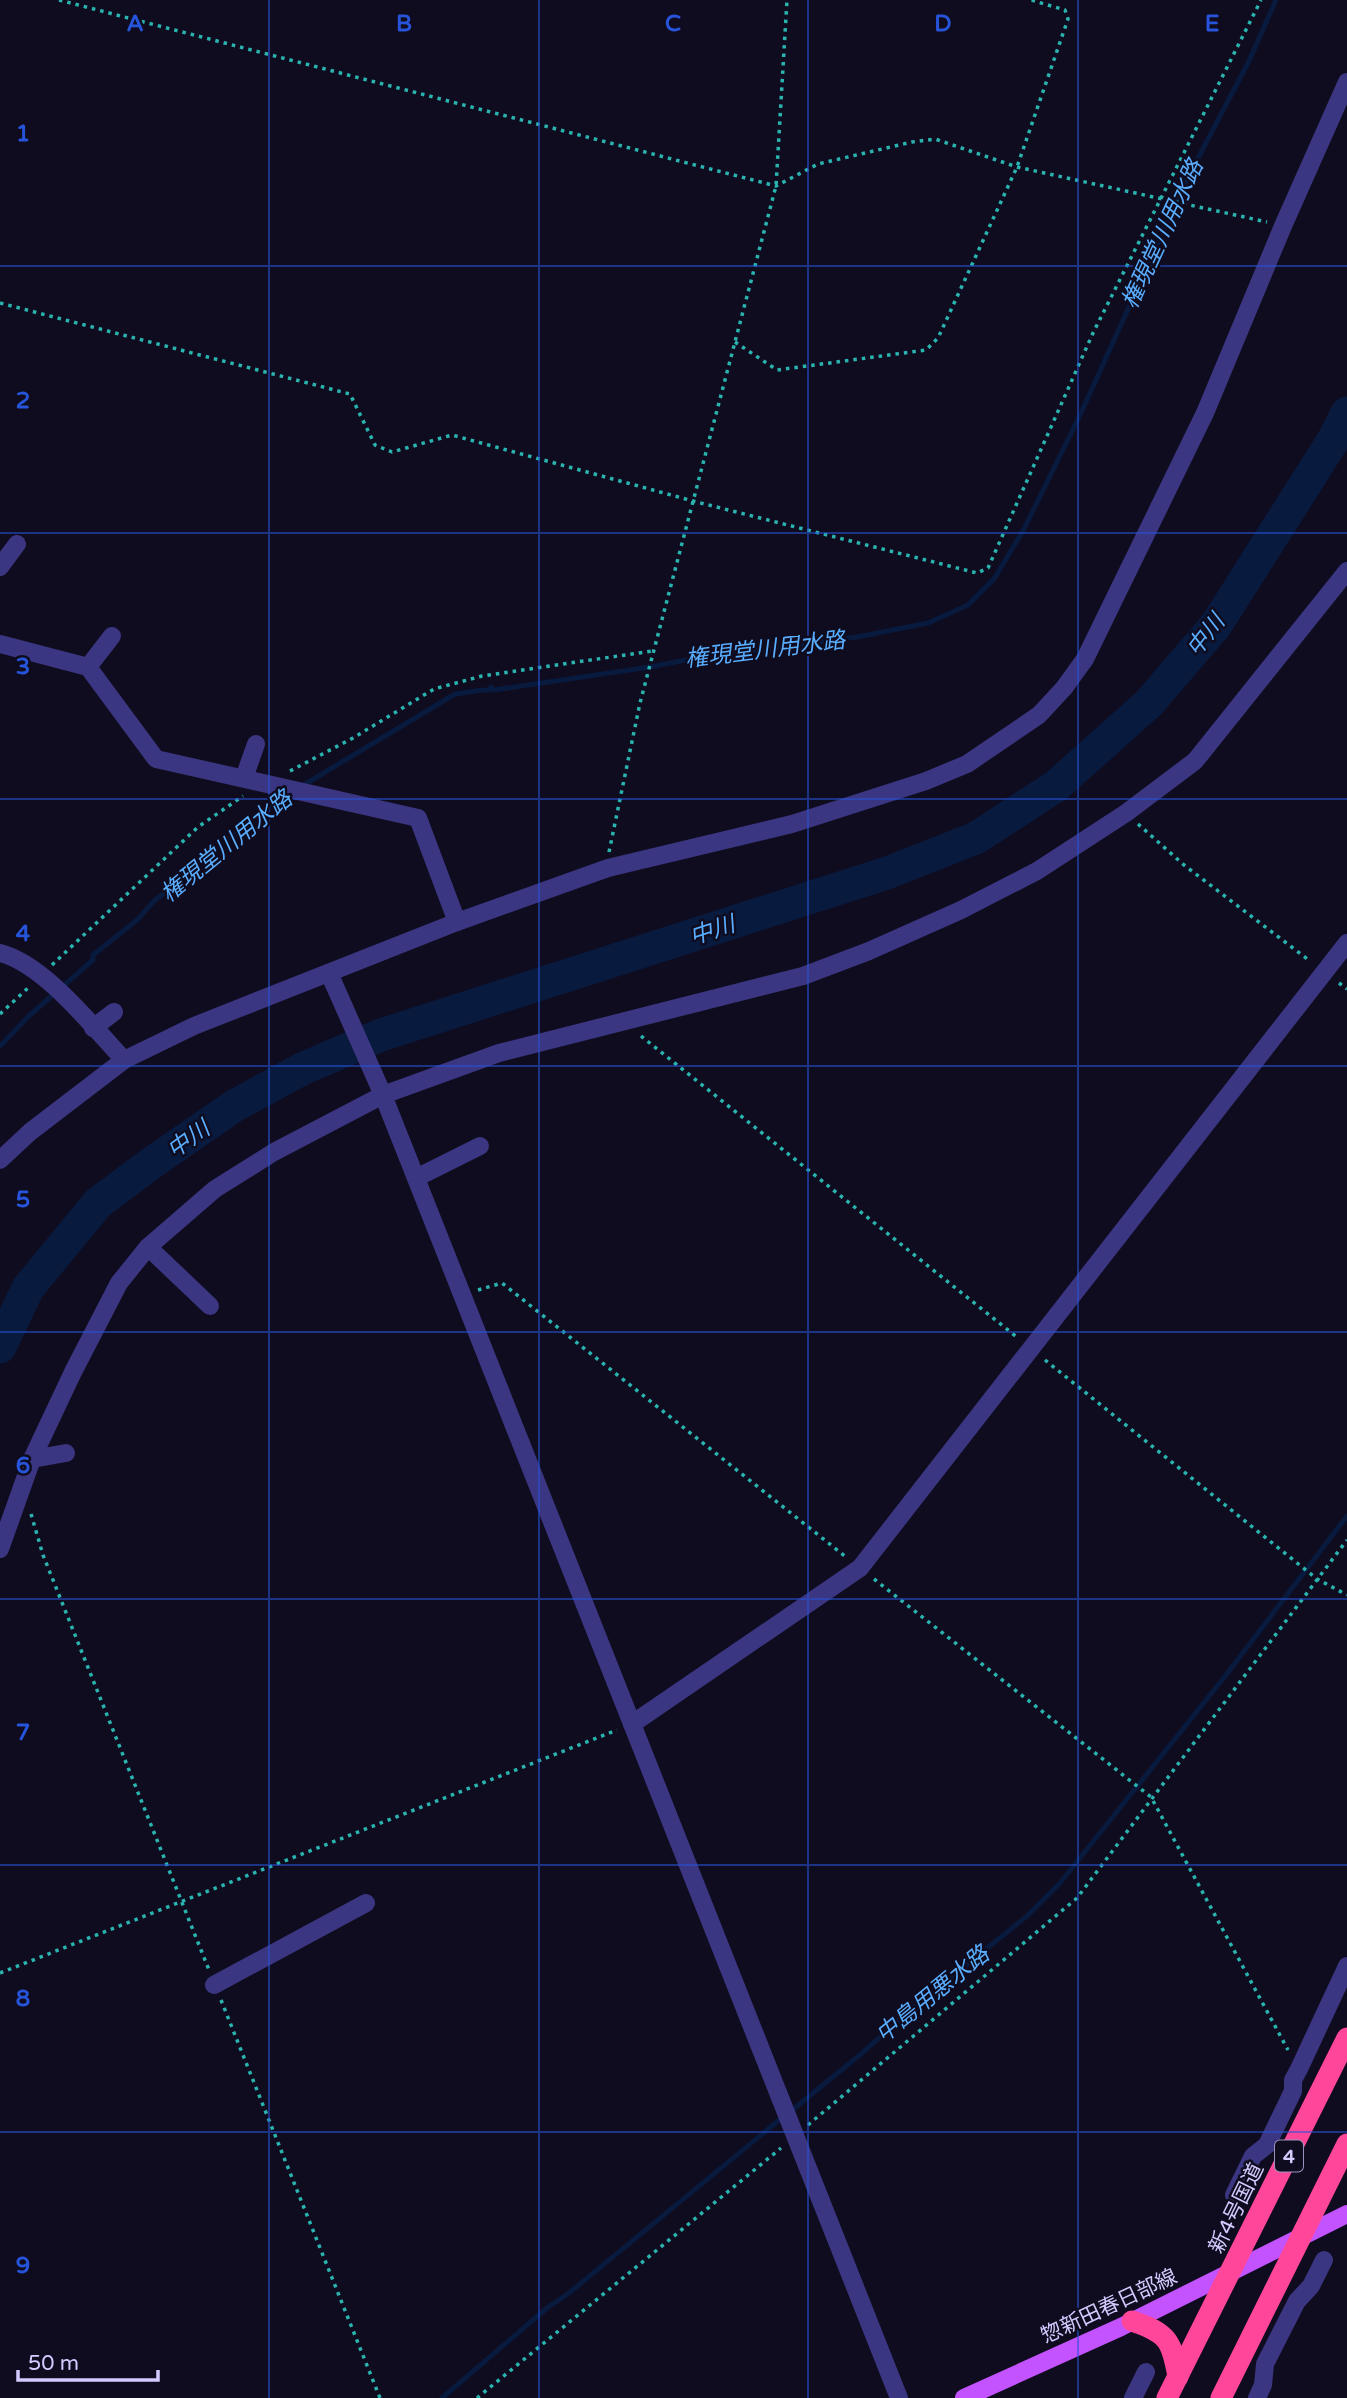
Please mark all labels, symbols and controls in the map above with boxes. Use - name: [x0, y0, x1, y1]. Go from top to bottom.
- text: A: [126, 10, 144, 38]
- text: B: [396, 10, 412, 38]
- text: C: [665, 10, 681, 38]
- text: D: [934, 10, 952, 38]
- text: E: [1205, 10, 1219, 38]
- text: 1: [16, 120, 30, 148]
- water label: 権現堂川用水路: [1116, 154, 1210, 313]
- text: 2: [16, 387, 30, 415]
- water label: 中川: [1181, 607, 1233, 662]
- water label: 権現堂川用水路: [684, 626, 849, 674]
- text: 3: [16, 653, 30, 681]
- water label: 権現堂川用水路: [155, 784, 300, 908]
- water label: 中川: [686, 910, 741, 951]
- text: 4: [16, 920, 31, 948]
- water label: 中川: [162, 1113, 218, 1165]
- text: 5: [16, 1186, 30, 1214]
- text: 6: [16, 1452, 30, 1480]
- text: 7: [16, 1719, 30, 1747]
- water label: 中島用悪水路: [870, 1939, 997, 2049]
- text: 8: [16, 1985, 30, 2013]
- road number: 4: [1275, 2140, 1303, 2172]
- street label: 新4号国道: [1204, 2159, 1269, 2257]
- text: 9: [16, 2252, 30, 2280]
- street label: 惣新田春日部線: [1037, 2264, 1181, 2349]
- scale bar: [18, 2338, 158, 2382]
- text: 50 m: [28, 2351, 79, 2376]

